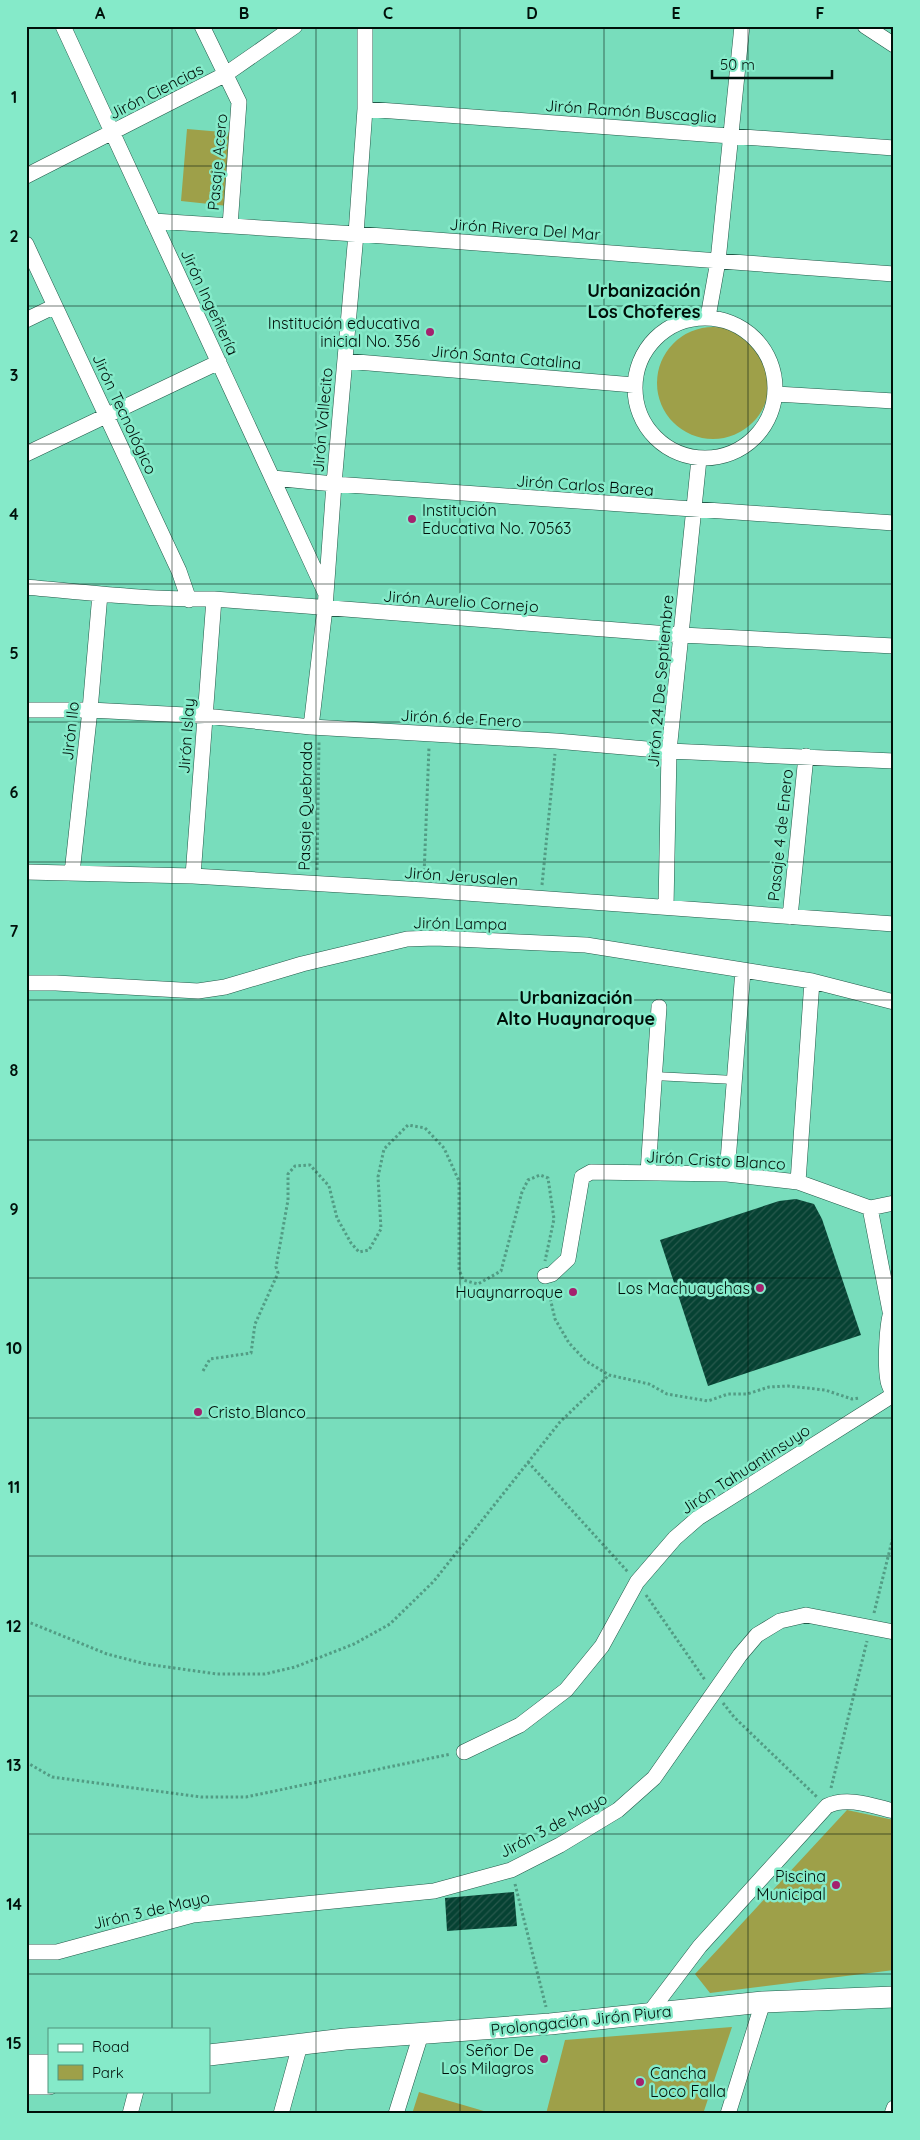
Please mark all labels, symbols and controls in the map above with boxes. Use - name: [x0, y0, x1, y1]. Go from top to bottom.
- text: A: [95, 3, 106, 23]
- text: B: [239, 3, 249, 23]
- text: C: [383, 3, 393, 23]
- text: D: [526, 3, 538, 23]
- text: E: [671, 3, 681, 23]
- text: F: [816, 3, 825, 23]
- scale bar: [712, 48, 832, 80]
- text: 50 m: [720, 55, 755, 74]
- street label: Jirón Ciencias: [106, 59, 206, 123]
- text: 1: [11, 87, 17, 107]
- street label: Jirón Ramón Buscaglia: [544, 95, 718, 127]
- street label: Pasaje Acero: [203, 113, 231, 211]
- street label: Jirón Rivera Del Mar: [449, 214, 601, 244]
- text: 2: [9, 226, 19, 246]
- street label: Jirón Ingeñiería: [177, 246, 243, 358]
- district label: Urbanización Los Choferes: [587, 279, 701, 323]
- place label: Institución educativa inicial No. 356: [268, 313, 420, 351]
- marker: Institución educativa inicial No. 356: [424, 326, 436, 338]
- street label: Jirón Santa Catalina: [430, 340, 582, 374]
- street label: Jirón Tecnológico: [88, 351, 162, 477]
- text: 3: [10, 365, 18, 385]
- street label: Jirón Vallecito: [307, 367, 337, 473]
- street label: Jirón Carlos Barea: [515, 470, 655, 500]
- place label: Institución Educativa No. 70563: [422, 500, 571, 538]
- text: 4: [9, 504, 19, 524]
- marker: Institución Educativa No. 70563: [406, 513, 418, 525]
- street label: Jirón Aurelio Cornejo: [383, 586, 539, 616]
- street label: Jirón 24 De Septiembre: [642, 594, 678, 768]
- text: 5: [9, 643, 19, 663]
- street label: Jirón Islay: [173, 697, 199, 775]
- street label: Jirón Ilo: [57, 701, 83, 761]
- street label: Jirón 6 de Enero: [400, 705, 522, 731]
- street label: Pasaje Quebrada: [294, 741, 316, 871]
- street label: Pasaje 4 de Enero: [763, 768, 797, 902]
- text: 6: [10, 782, 19, 802]
- street label: Jirón Jerusalen: [403, 862, 519, 890]
- street label: Jirón Lampa: [413, 912, 507, 934]
- text: 7: [10, 921, 19, 941]
- district label: Urbanización Alto Huaynaroque: [497, 986, 655, 1030]
- text: 8: [10, 1060, 19, 1080]
- street label: Jirón Cristo Blanco: [646, 1146, 786, 1174]
- text: 9: [9, 1199, 19, 1219]
- place label: Los Machuaychas: [617, 1278, 750, 1298]
- place label: Huaynarroque: [455, 1282, 563, 1302]
- marker: Los Machuaychas: [754, 1282, 766, 1294]
- marker: Huaynarroque: [567, 1286, 579, 1298]
- text: 10: [6, 1338, 22, 1358]
- place label: Cristo Blanco: [208, 1402, 306, 1422]
- marker: Cristo Blanco: [192, 1406, 204, 1418]
- street label: Jirón Tahuantinsuyo: [677, 1420, 813, 1518]
- text: 11: [8, 1477, 20, 1497]
- text: 12: [6, 1616, 22, 1636]
- text: 13: [7, 1755, 21, 1775]
- street label: Jirón 3 de Mayo: [496, 1788, 610, 1862]
- place label: Piscina Municipal: [756, 1866, 826, 1904]
- marker: Piscina Municipal: [830, 1879, 842, 1891]
- street label: Jirón 3 de Mayo: [91, 1887, 211, 1933]
- text: 14: [6, 1894, 22, 1914]
- street label: Prolongación Jirón Piura: [490, 2001, 672, 2039]
- legend: [48, 2028, 210, 2092]
- text: 15: [6, 2033, 22, 2053]
- text: Road: [92, 2037, 129, 2056]
- place label: Señor De Los Milagros: [441, 2040, 534, 2078]
- marker: Señor De Los Milagros: [538, 2053, 550, 2065]
- text: Park: [92, 2063, 124, 2082]
- place label: Cancha Loco Falla: [650, 2063, 726, 2101]
- marker: Cancha Loco Falla: [634, 2076, 646, 2088]

